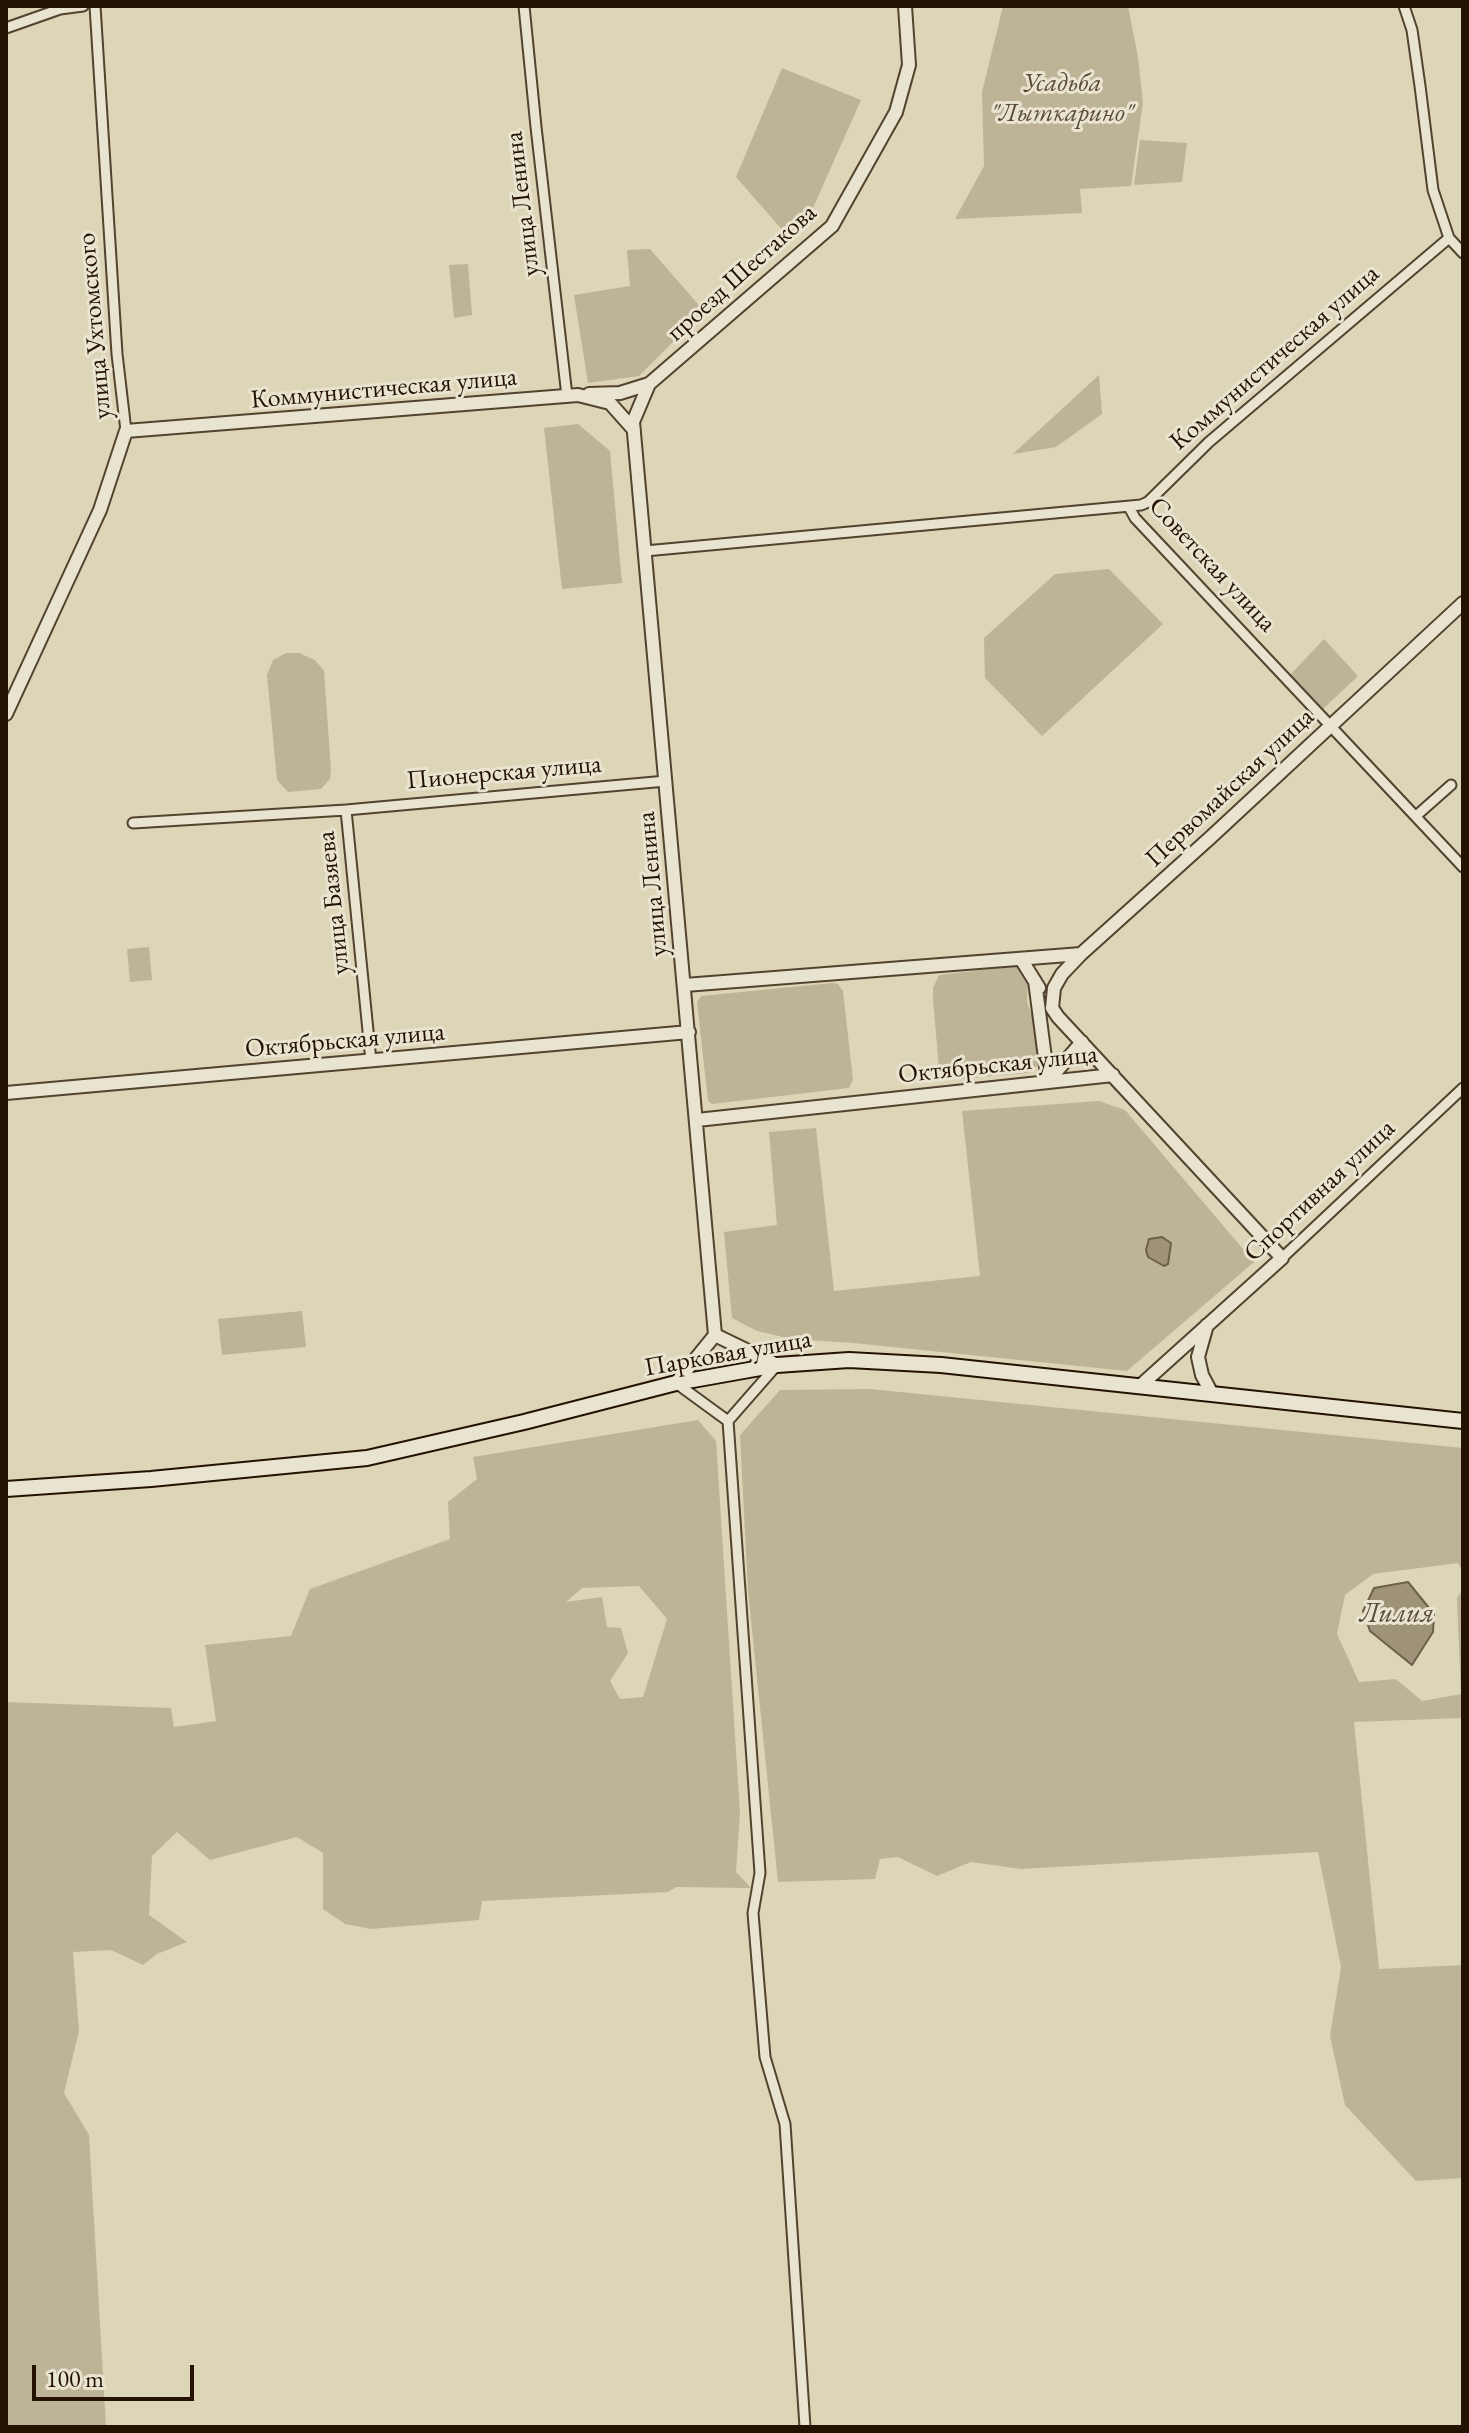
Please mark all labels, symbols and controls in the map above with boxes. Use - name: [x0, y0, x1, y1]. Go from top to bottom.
- park label: Усадьба "Лыткарино": [990, 68, 1134, 130]
- street label: улица Ленина: [499, 130, 547, 278]
- street label: проезд Шестакова: [661, 198, 823, 348]
- street label: улица Ухтомского: [71, 231, 119, 421]
- street label: Коммунистическая улица: [1164, 259, 1386, 457]
- street label: Коммунистическая улица: [250, 362, 518, 416]
- street label: Советская улица: [1141, 491, 1283, 639]
- street label: Первомайская улица: [1139, 702, 1321, 874]
- street label: Пионерская улица: [405, 749, 603, 797]
- street label: улица Ленина: [631, 810, 675, 958]
- street label: улица Базяева: [311, 830, 357, 976]
- street label: Октябрьская улица: [244, 1017, 446, 1065]
- street label: Октябрьская улица: [897, 1039, 1099, 1091]
- street label: Спортивная улица: [1238, 1113, 1402, 1269]
- street label: Парковая улица: [642, 1324, 814, 1384]
- water label: Лилия: [1360, 1597, 1434, 1631]
- scale bar: [36, 2349, 198, 2399]
- text: 100 m: [46, 2363, 104, 2394]

